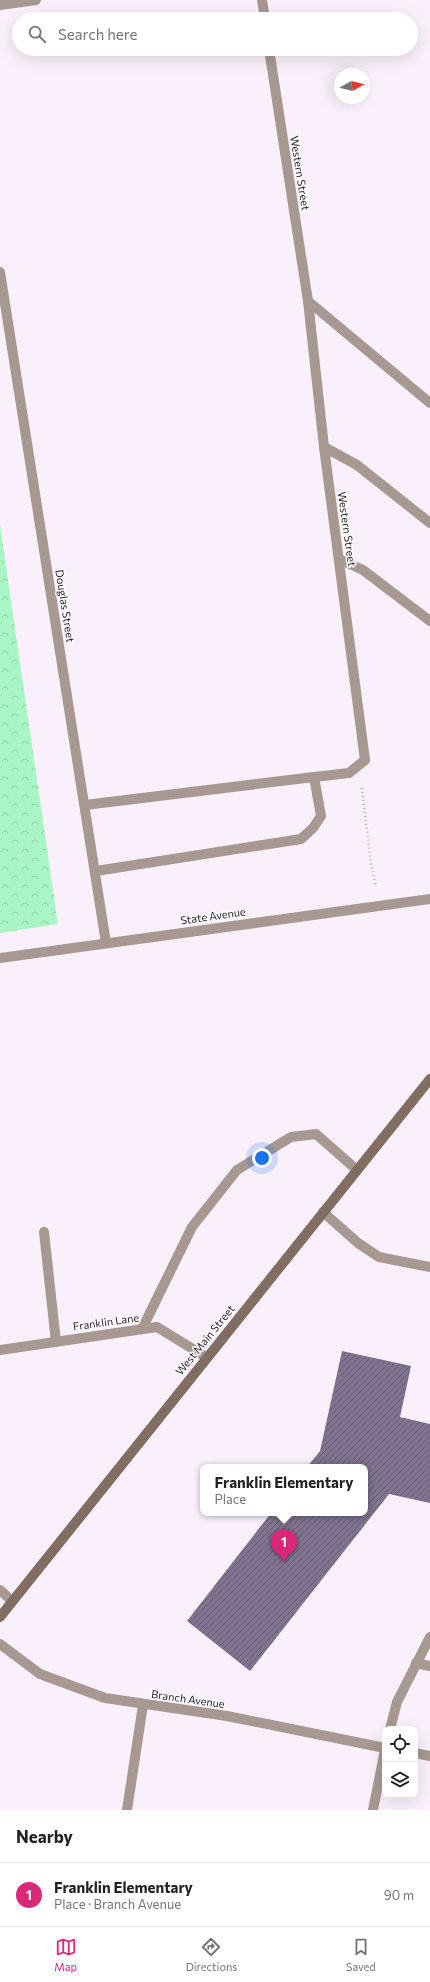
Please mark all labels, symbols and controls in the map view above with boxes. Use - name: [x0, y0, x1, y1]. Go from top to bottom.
- search box: [12, 12, 418, 56]
- icon: search: [26, 23, 48, 45]
- text: Search here: [58, 25, 137, 43]
- north arrow: [334, 68, 370, 104]
- street label: Western Street: [288, 135, 313, 212]
- street label: Western Street: [336, 491, 359, 568]
- street label: Douglas Street: [53, 569, 78, 644]
- street label: State Avenue: [180, 904, 247, 927]
- your location: [252, 1148, 272, 1168]
- street label: West Main Street: [172, 1302, 237, 1377]
- street label: Franklin Lane: [72, 1310, 140, 1333]
- popup: [200, 1464, 368, 1516]
- text: Franklin Elementary: [215, 1473, 353, 1491]
- text: Place: [215, 1491, 246, 1507]
- pin: 1: [271, 1529, 297, 1562]
- street label: Branch Avenue: [151, 1687, 226, 1710]
- map controls: [382, 1726, 418, 1798]
- button: locate: [382, 1726, 418, 1762]
- button: layers: [382, 1762, 418, 1798]
- text: Nearby: [16, 1826, 73, 1847]
- text: Franklin Elementary: [54, 1878, 193, 1896]
- text: 1: [26, 1887, 32, 1903]
- text: 90 m: [384, 1887, 414, 1903]
- text: Place · Branch Avenue: [54, 1896, 181, 1912]
- tab: Map: [54, 1936, 77, 1973]
- tab: Directions: [186, 1936, 237, 1973]
- tab: Saved: [346, 1936, 376, 1973]

